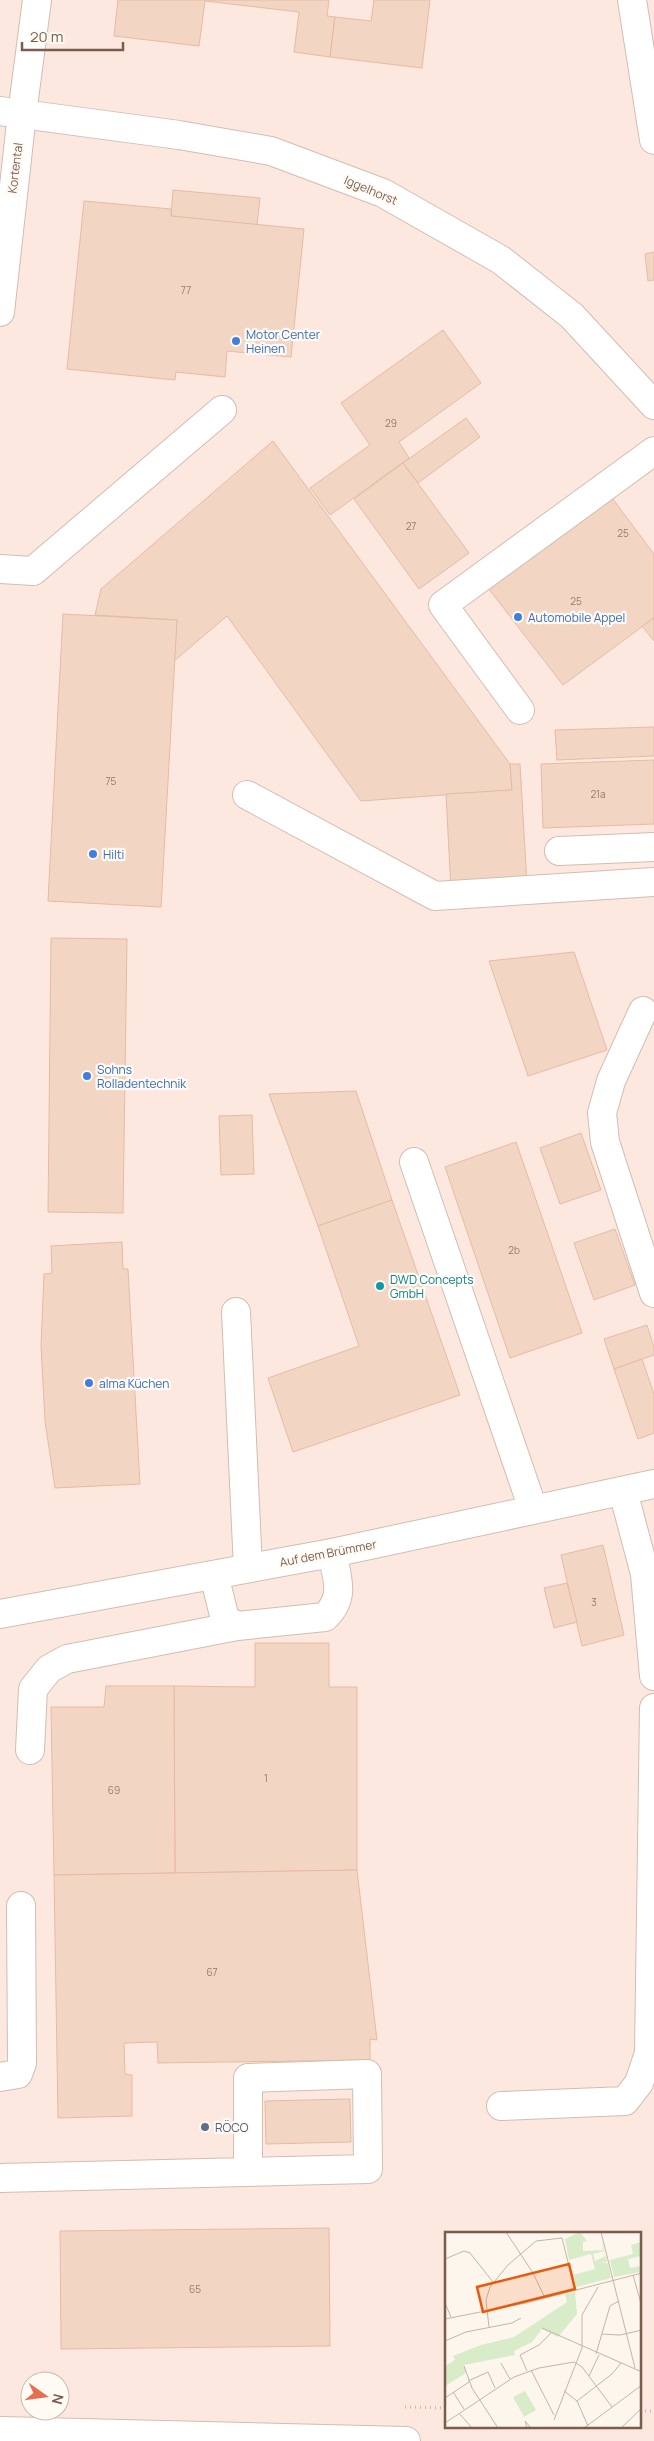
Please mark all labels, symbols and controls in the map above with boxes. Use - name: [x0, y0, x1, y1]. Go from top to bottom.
- scale bar: [22, 20, 124, 52]
- text: 20 m: [30, 26, 63, 47]
- street label: Kortental: [3, 142, 27, 194]
- street label: Iggelhorst: [342, 171, 400, 209]
- house number: 77: [181, 283, 191, 297]
- place label: Motor Center Heinen: [246, 326, 321, 357]
- marker: Motor Center Heinen: [230, 335, 242, 347]
- house number: 29: [385, 416, 397, 430]
- house number: 27: [406, 519, 416, 533]
- house number: 25: [617, 526, 629, 540]
- house number: 25: [570, 594, 582, 608]
- place label: Automobile Appel: [528, 609, 625, 626]
- marker: Automobile Appel: [512, 611, 524, 623]
- house number: 75: [106, 774, 117, 788]
- house number: 21a: [590, 787, 606, 801]
- place label: Hilti: [103, 846, 124, 863]
- marker: Hilti: [87, 848, 99, 860]
- place label: Sohns Rolladentechnik: [97, 1061, 187, 1092]
- marker: Sohns Rolladentechnik: [81, 1070, 93, 1082]
- house number: 2b: [508, 1243, 520, 1257]
- place label: DWD Concepts GmbH: [390, 1271, 474, 1302]
- marker: DWD Concepts GmbH: [374, 1280, 386, 1292]
- place label: alma Küchen: [99, 1375, 169, 1392]
- marker: alma Küchen: [83, 1377, 95, 1389]
- street label: Auf dem Brümmer: [278, 1535, 379, 1571]
- house number: 3: [591, 1595, 597, 1609]
- house number: 1: [264, 1771, 268, 1785]
- house number: 69: [108, 1783, 120, 1797]
- house number: 67: [206, 1965, 218, 1979]
- place label: RÖCO: [215, 2119, 249, 2136]
- marker: RÖCO: [199, 2121, 211, 2133]
- inset map: [445, 2232, 642, 2428]
- house number: 65: [189, 2282, 201, 2296]
- north arrow: [20, 2371, 70, 2421]
- text: N: [48, 2392, 69, 2406]

